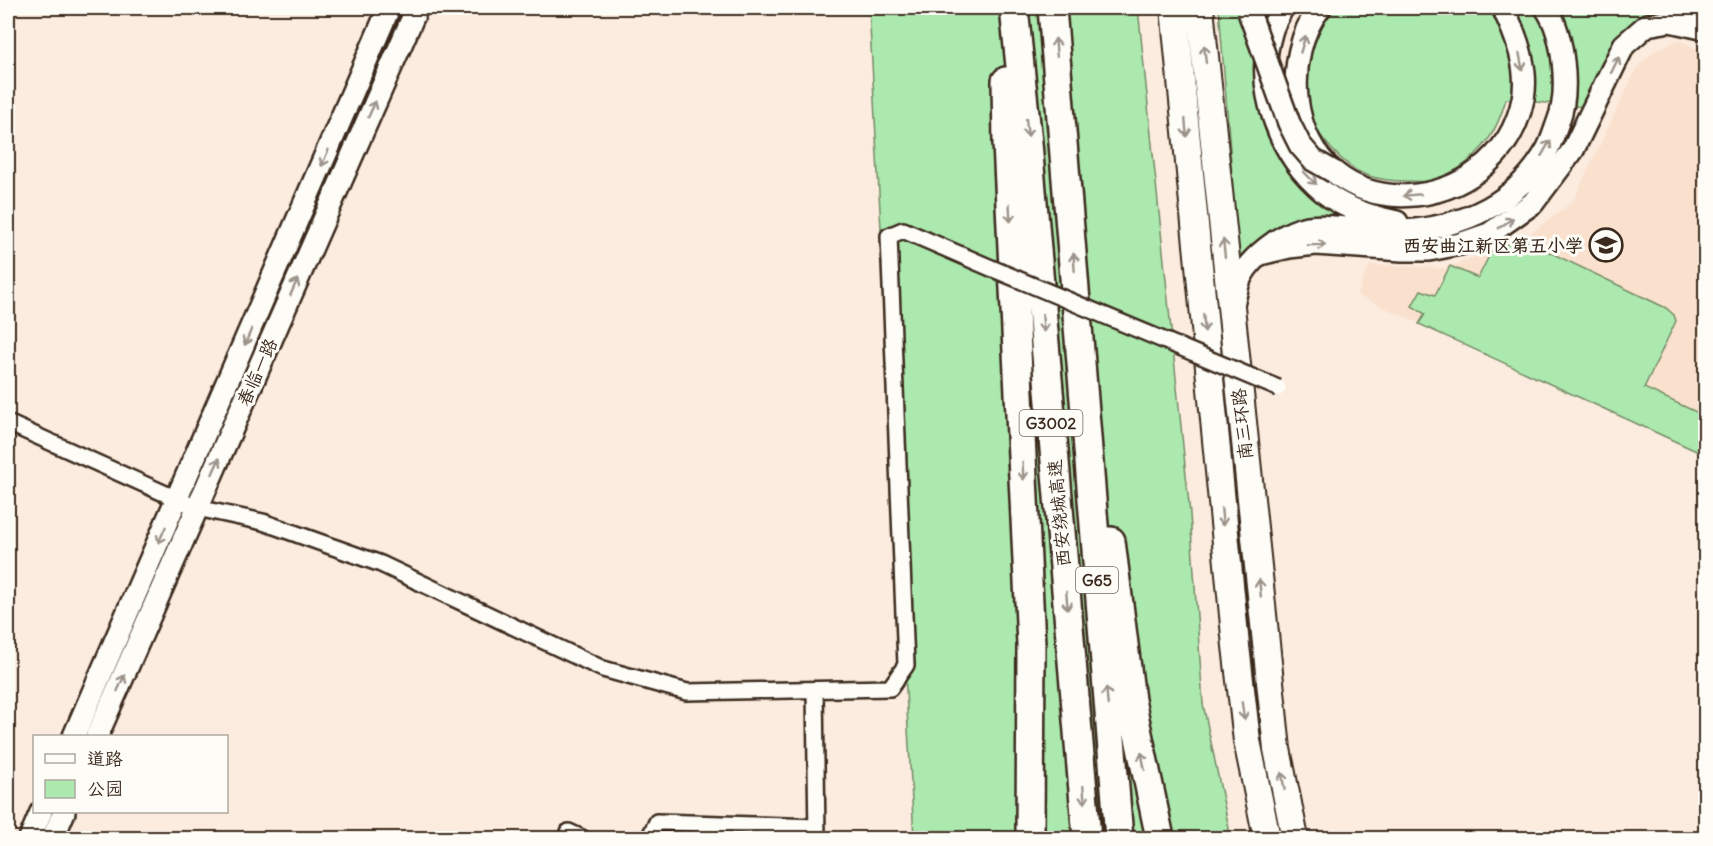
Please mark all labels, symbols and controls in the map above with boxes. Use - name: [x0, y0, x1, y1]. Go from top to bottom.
- one-way arrow: [1298, 35, 1309, 54]
- one-way arrow: [1050, 37, 1061, 57]
- one-way arrow: [1199, 44, 1210, 64]
- one-way arrow: [1516, 52, 1527, 72]
- one-way arrow: [1609, 56, 1621, 74]
- one-way arrow: [367, 100, 379, 118]
- one-way arrow: [1022, 118, 1033, 138]
- one-way arrow: [1181, 118, 1192, 138]
- one-way arrow: [1540, 140, 1552, 157]
- one-way arrow: [318, 148, 330, 166]
- one-way arrow: [1302, 170, 1317, 185]
- one-way arrow: [1403, 190, 1423, 201]
- one-way arrow: [1005, 202, 1016, 222]
- one-way arrow: [1497, 217, 1514, 229]
- school or university icon: 西安曲江新区第五小学: [1588, 227, 1624, 263]
- place label: 西安曲江新区第五小学: [1403, 234, 1583, 257]
- one-way arrow: [1218, 238, 1229, 258]
- one-way arrow: [1307, 239, 1327, 251]
- one-way arrow: [1068, 253, 1079, 273]
- one-way arrow: [289, 279, 300, 297]
- one-way arrow: [1038, 312, 1049, 332]
- one-way arrow: [1199, 312, 1210, 332]
- one-way arrow: [242, 327, 253, 346]
- street label: 春临一路: [232, 334, 282, 410]
- street label: 南三环路: [1227, 387, 1257, 461]
- road number: G3002: [1020, 410, 1082, 436]
- one-way arrow: [210, 457, 222, 475]
- street label: 西安绕城高速: [1043, 458, 1075, 568]
- one-way arrow: [1017, 460, 1028, 480]
- one-way arrow: [1217, 506, 1228, 526]
- one-way arrow: [156, 526, 167, 544]
- road number: G65: [1076, 567, 1118, 593]
- one-way arrow: [1254, 578, 1265, 598]
- one-way arrow: [1062, 590, 1073, 610]
- one-way arrow: [116, 674, 127, 693]
- one-way arrow: [1101, 687, 1112, 707]
- one-way arrow: [1238, 700, 1249, 720]
- legend: [33, 735, 228, 813]
- text: 道路: [87, 747, 123, 770]
- one-way arrow: [1137, 752, 1148, 771]
- one-way arrow: [1277, 772, 1288, 792]
- text: 公园: [87, 777, 123, 800]
- one-way arrow: [1079, 784, 1090, 804]

